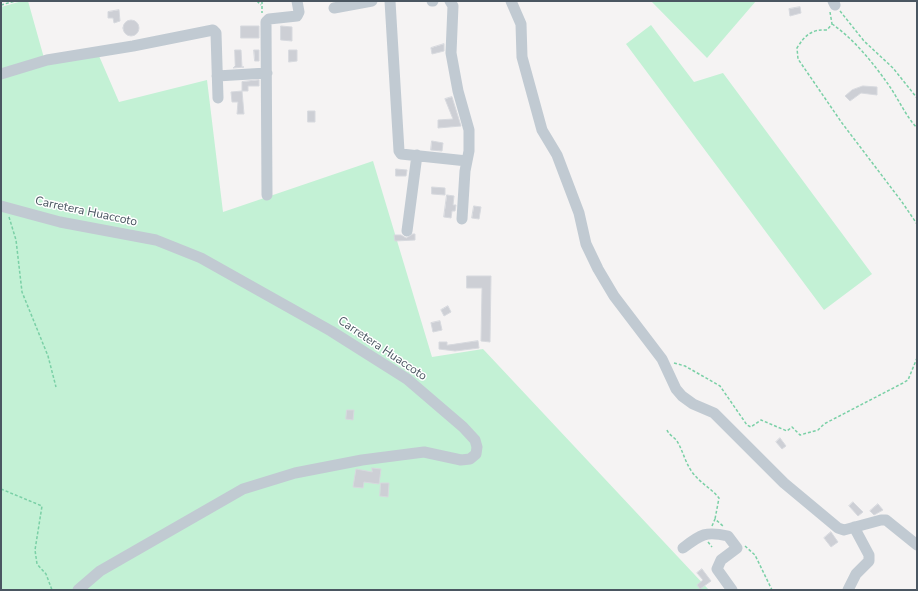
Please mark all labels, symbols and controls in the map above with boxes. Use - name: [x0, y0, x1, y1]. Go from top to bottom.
- street label: Carretera Huaccoto: [34, 194, 138, 230]
- street label: Carretera Huaccoto: [335, 314, 429, 384]

